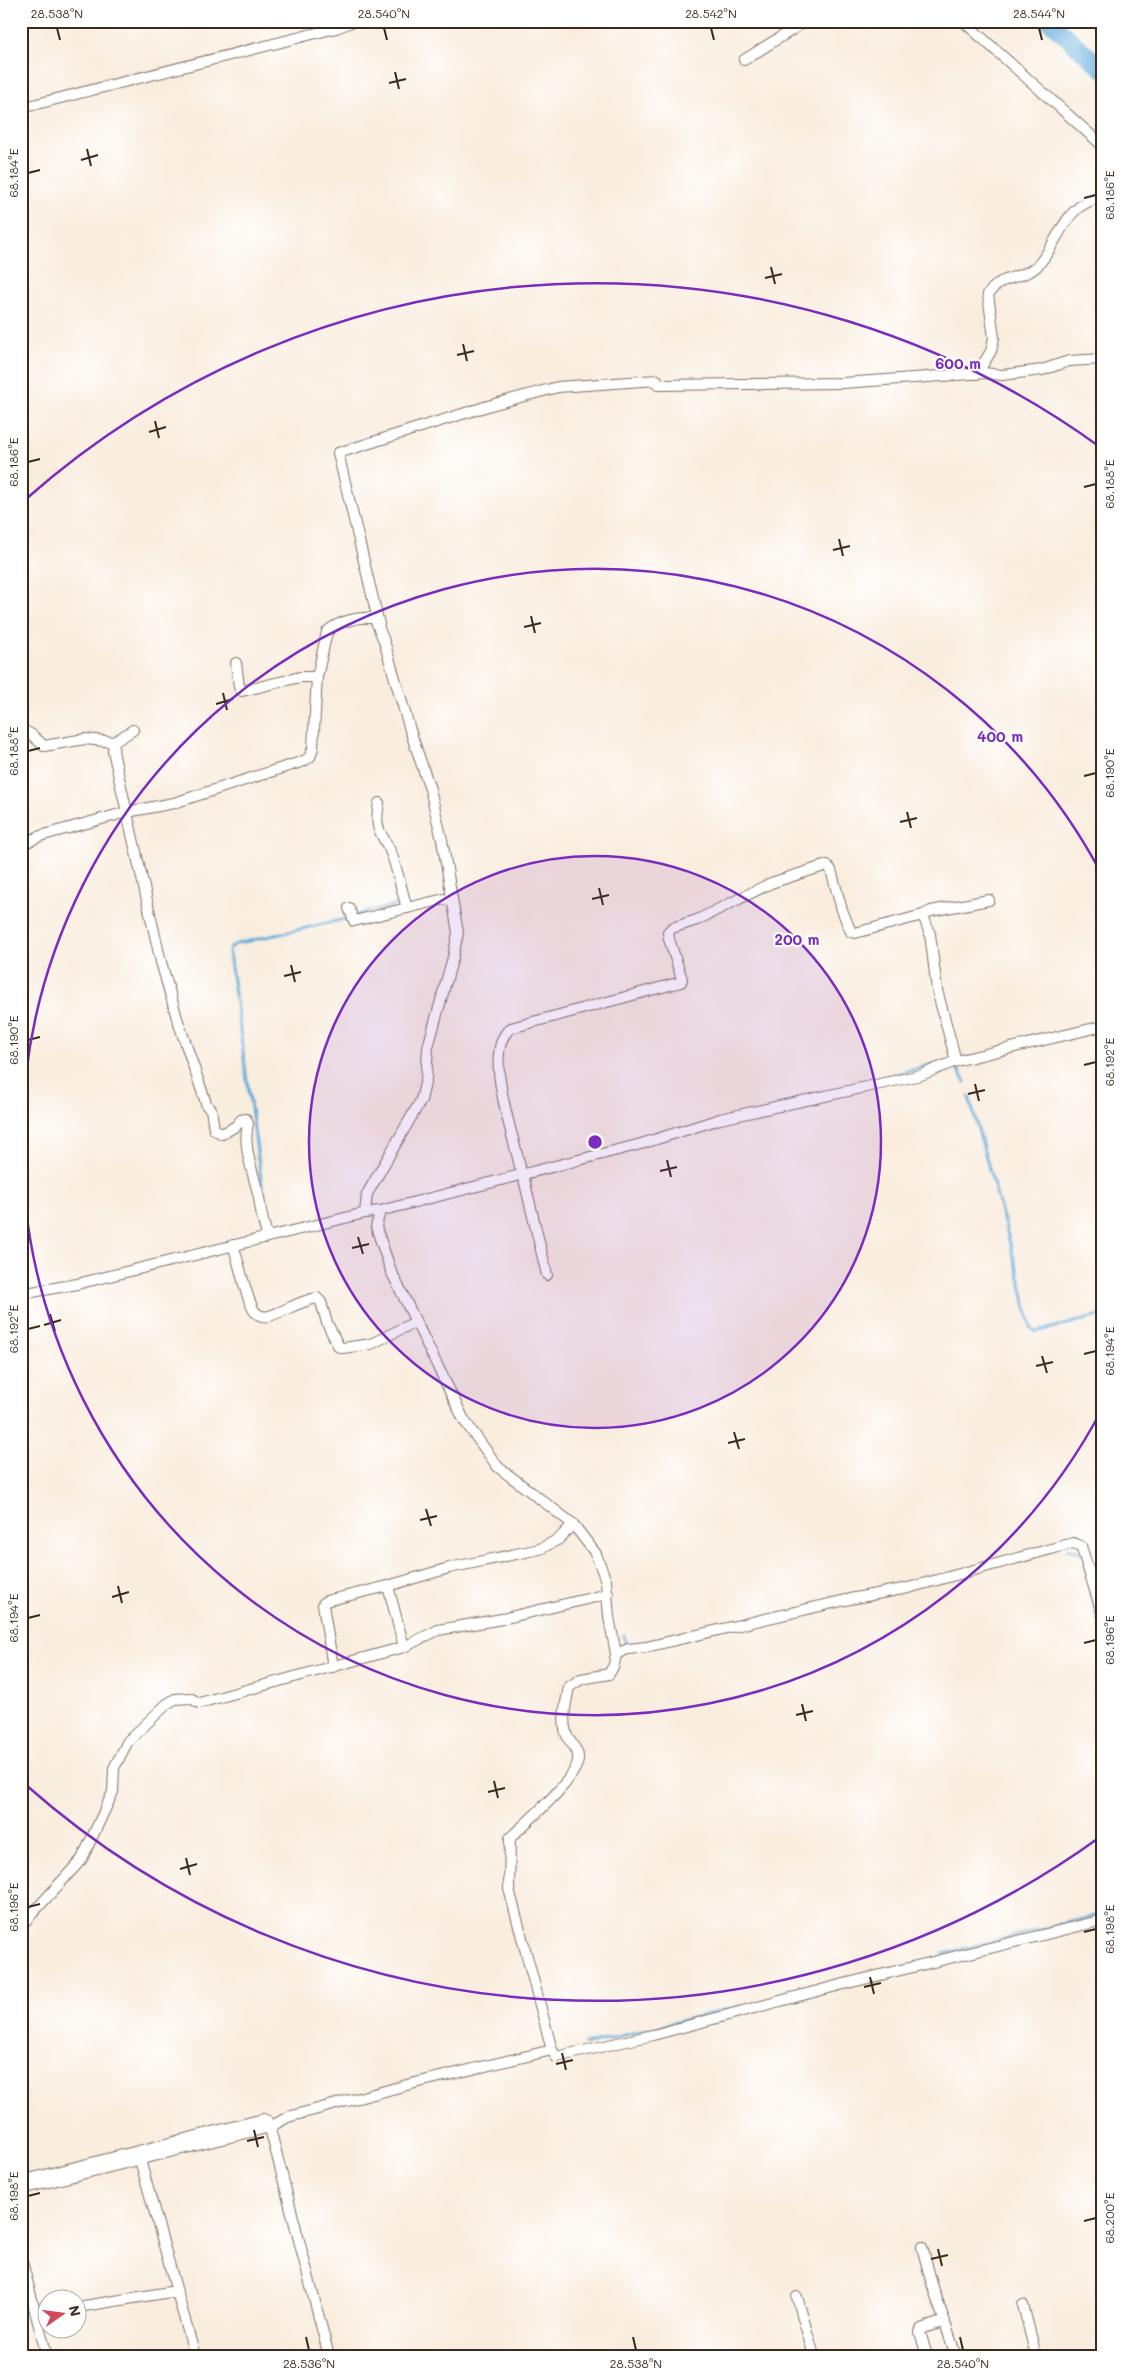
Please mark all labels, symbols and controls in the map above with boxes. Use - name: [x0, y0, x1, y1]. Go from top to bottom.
- text: 28.538°N: [31, 5, 83, 21]
- text: 28.540°N: [358, 5, 410, 21]
- text: 28.542°N: [685, 5, 737, 21]
- text: 28.544°N: [1013, 5, 1065, 21]
- text: 68.184°E: [5, 148, 21, 198]
- text: 68.186°E: [1101, 170, 1117, 220]
- text: 600 m: [935, 353, 981, 373]
- text: 68.186°E: [5, 437, 21, 487]
- text: 68.188°E: [1101, 459, 1117, 509]
- text: 68.188°E: [5, 726, 21, 776]
- text: 400 m: [977, 726, 1023, 746]
- text: 68.190°E: [1101, 748, 1117, 798]
- text: 200 m: [775, 929, 820, 949]
- text: 68.190°E: [5, 1015, 21, 1065]
- text: 68.192°E: [1101, 1038, 1117, 1086]
- centre of rings: [586, 1133, 604, 1151]
- text: 68.192°E: [5, 1305, 21, 1353]
- text: 68.194°E: [1101, 1326, 1117, 1376]
- text: 68.194°E: [5, 1593, 21, 1643]
- text: 68.196°E: [1101, 1615, 1117, 1665]
- text: 68.196°E: [5, 1882, 21, 1932]
- text: 68.198°E: [1101, 1904, 1117, 1954]
- text: 68.198°E: [5, 2171, 21, 2221]
- text: 68.200°E: [1101, 2192, 1117, 2244]
- north arrow: [38, 2290, 88, 2340]
- text: N: [65, 2303, 86, 2318]
- text: 28.536°N: [283, 2355, 335, 2371]
- text: 28.538°N: [610, 2355, 662, 2371]
- text: 28.540°N: [937, 2355, 989, 2371]

